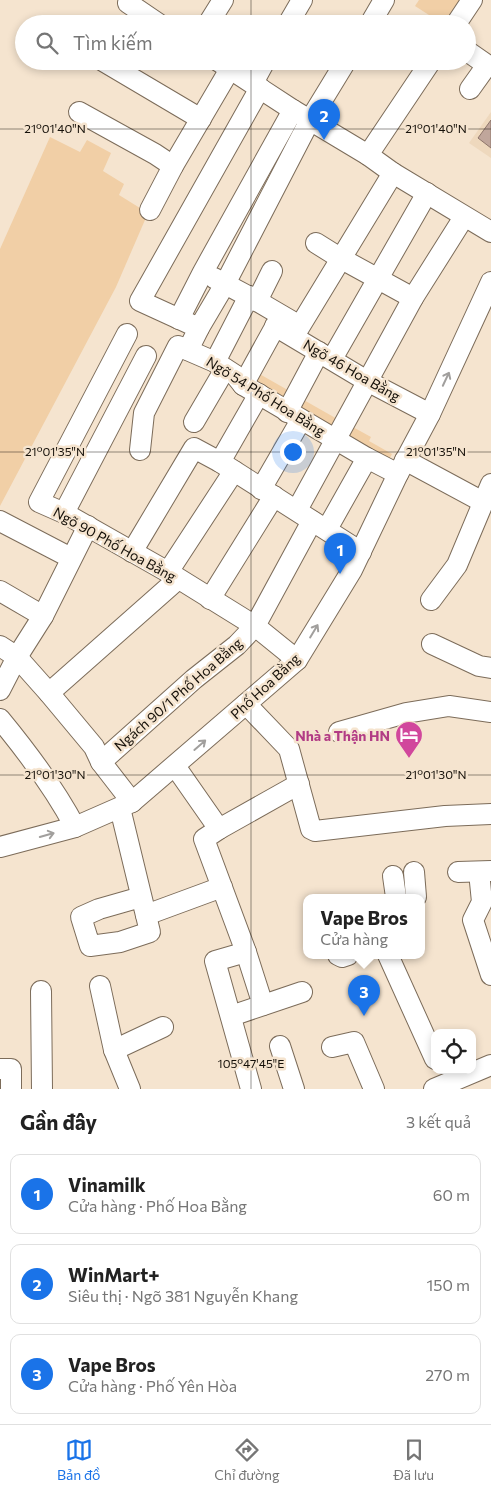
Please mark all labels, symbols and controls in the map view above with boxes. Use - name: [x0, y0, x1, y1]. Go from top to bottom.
- search box: [15, 15, 476, 70]
- icon: search: [33, 29, 61, 57]
- text: Tìm kiếm: [73, 31, 152, 54]
- pin: 2: [308, 99, 340, 140]
- text: 21°01'40"N: [24, 121, 86, 135]
- text: 21°01'40"N: [405, 121, 467, 135]
- street label: Ngõ 46 Hoa Bằng: [300, 335, 404, 405]
- street label: Ngõ 54 Phố Hoa Bằng: [203, 353, 329, 440]
- one-way arrow: [442, 372, 451, 387]
- your location: [280, 439, 306, 465]
- text: 21°01'35"N: [25, 444, 85, 458]
- text: 21°01'35"N: [406, 444, 466, 458]
- street label: Ngõ 90 Phố Hoa Bằng: [51, 503, 180, 585]
- pin: 1: [324, 533, 356, 574]
- one-way arrow: [310, 625, 320, 639]
- street label: Ngách 90/1 Phố Hoa Bằng: [111, 634, 246, 754]
- street label: Phố Hoa Bằng: [227, 649, 304, 722]
- hotel icon: Nhà a Thận HN: [394, 720, 424, 759]
- place label: Nhà a Thận HN: [295, 727, 390, 744]
- one-way arrow: [193, 739, 206, 750]
- text: 21°01'30"N: [24, 767, 86, 781]
- text: 21°01'30"N: [405, 767, 467, 781]
- one-way arrow: [39, 830, 55, 840]
- popup: [303, 894, 425, 959]
- text: Vape Bros: [320, 906, 408, 929]
- text: Cửa hàng: [320, 929, 388, 948]
- pin: 3: [348, 975, 380, 1016]
- map controls: [431, 1029, 476, 1074]
- button: locate: [431, 1029, 476, 1074]
- text: 105°47'45"E: [218, 1056, 284, 1070]
- text: Gần đây: [20, 1109, 97, 1134]
- text: 3 kết quả: [406, 1112, 471, 1131]
- text: Vinamilk: [68, 1173, 146, 1196]
- text: 1: [33, 1185, 41, 1204]
- text: 60 m: [433, 1185, 470, 1204]
- text: Cửa hàng · Phố Hoa Bằng: [68, 1196, 247, 1215]
- text: WinMart+: [68, 1263, 160, 1286]
- text: 2: [32, 1275, 42, 1294]
- text: 150 m: [427, 1275, 470, 1294]
- text: Siêu thị · Ngõ 381 Nguyễn Khang: [68, 1286, 298, 1305]
- text: Vape Bros: [68, 1353, 156, 1376]
- text: 3: [32, 1365, 42, 1384]
- text: 270 m: [425, 1365, 470, 1384]
- text: Cửa hàng · Phố Yên Hòa: [68, 1376, 237, 1395]
- tab: Bản đồ: [57, 1436, 100, 1483]
- tab: Chỉ đường: [214, 1436, 280, 1483]
- tab: Đã lưu: [393, 1436, 434, 1483]

